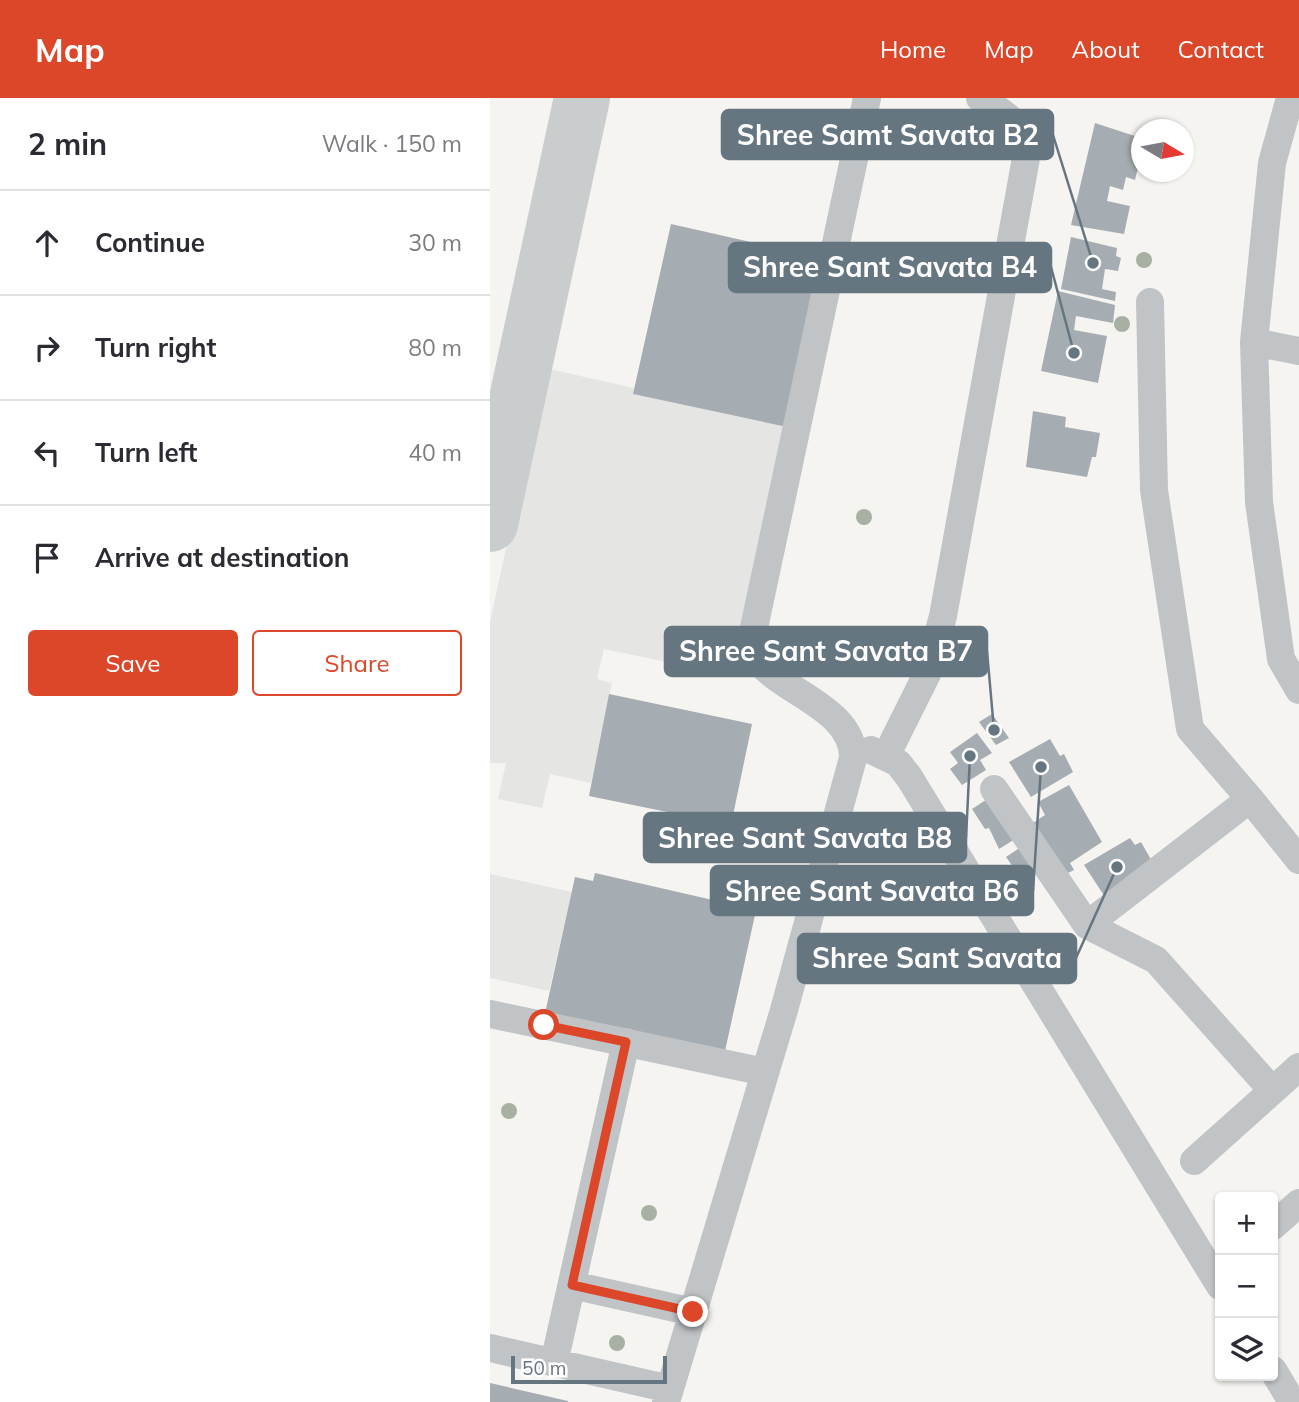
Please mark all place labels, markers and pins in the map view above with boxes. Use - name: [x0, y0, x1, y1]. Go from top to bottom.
- callout: Shree Samt Savata B2: [722, 110, 1053, 159]
- callout: Shree Sant Savata B4: [729, 243, 1051, 292]
- callout: Shree Sant Savata B7: [665, 627, 987, 676]
- callout: Shree Sant Savata B8: [644, 813, 966, 862]
- callout: Shree Sant Savata B6: [711, 866, 1033, 915]
- callout: Shree Sant Savata: [798, 934, 1076, 983]

